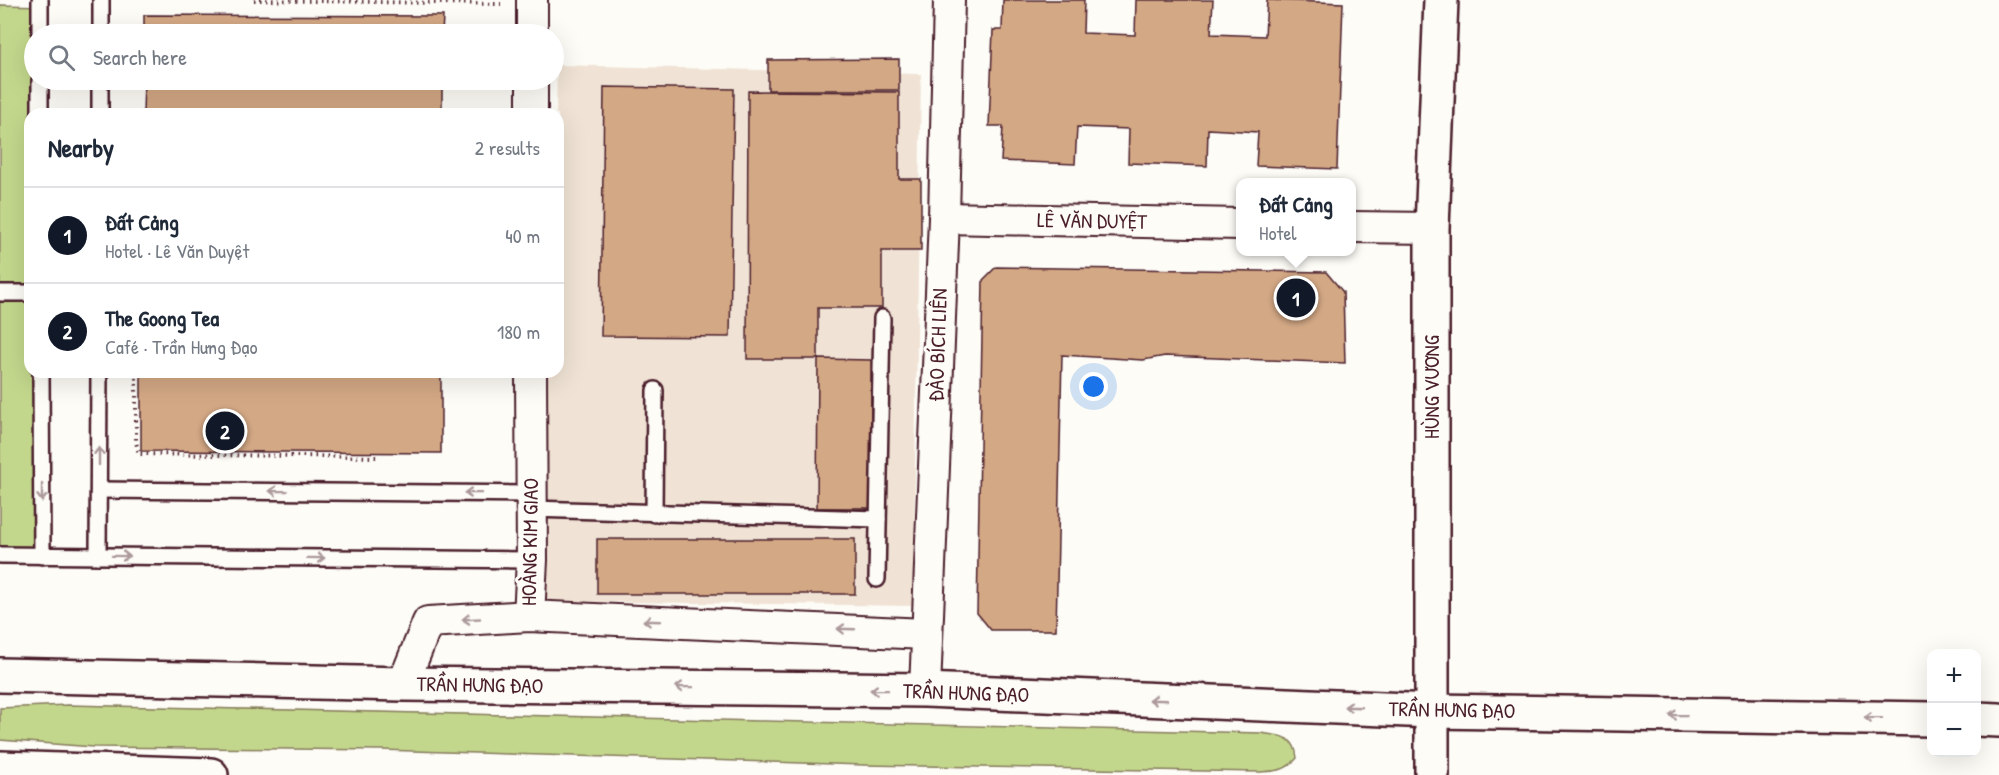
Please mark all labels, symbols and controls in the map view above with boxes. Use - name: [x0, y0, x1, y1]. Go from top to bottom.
- search box: [24, 24, 564, 90]
- icon: search: [45, 41, 78, 74]
- text: Search here: [93, 42, 187, 72]
- text: Nearby: [48, 130, 114, 165]
- text: 2 results: [475, 134, 540, 161]
- popup: [1236, 178, 1356, 256]
- text: Đất Cảng: [1259, 189, 1333, 219]
- street label: LÊ VĂN DUYỆT: [1037, 205, 1148, 236]
- text: Đất Cảng: [105, 207, 179, 237]
- text: Hotel: [1259, 219, 1297, 246]
- text: 1: [64, 222, 71, 249]
- text: 40 m: [505, 222, 540, 249]
- text: Hotel · Lê Văn Duyệt: [105, 237, 249, 264]
- pin: 1: [1276, 276, 1316, 320]
- street label: ĐÀO BÍCH LIÊN: [921, 288, 954, 402]
- text: The Goong Tea: [105, 303, 219, 333]
- text: 2: [63, 318, 72, 345]
- text: 180 m: [497, 318, 540, 345]
- text: Café · Trần Hưng Đạo: [105, 333, 257, 360]
- street label: HÙNG VƯƠNG: [1417, 335, 1446, 439]
- your location: [1079, 372, 1108, 401]
- pin: 2: [206, 408, 244, 454]
- one-way arrow: [93, 446, 105, 466]
- street label: HOÀNG KIM GIAO: [514, 478, 545, 606]
- one-way arrow: [36, 483, 48, 503]
- one-way arrow: [268, 486, 288, 497]
- one-way arrow: [463, 488, 483, 499]
- one-way arrow: [111, 551, 131, 562]
- one-way arrow: [306, 552, 326, 564]
- one-way arrow: [462, 614, 482, 625]
- one-way arrow: [642, 616, 662, 627]
- one-way arrow: [837, 623, 857, 635]
- map controls: [1927, 649, 1981, 757]
- button: +: [1927, 649, 1981, 703]
- street label: TRẦN HƯNG ĐẠO: [416, 669, 544, 700]
- street label: TRẦN HƯNG ĐẠO: [902, 676, 1030, 709]
- one-way arrow: [675, 682, 695, 693]
- one-way arrow: [870, 684, 890, 696]
- one-way arrow: [1148, 694, 1168, 705]
- street label: TRẦN HƯNG ĐẠO: [1388, 694, 1516, 725]
- one-way arrow: [1343, 702, 1363, 713]
- button: −: [1927, 703, 1981, 757]
- one-way arrow: [1669, 709, 1689, 720]
- one-way arrow: [1864, 712, 1884, 724]

